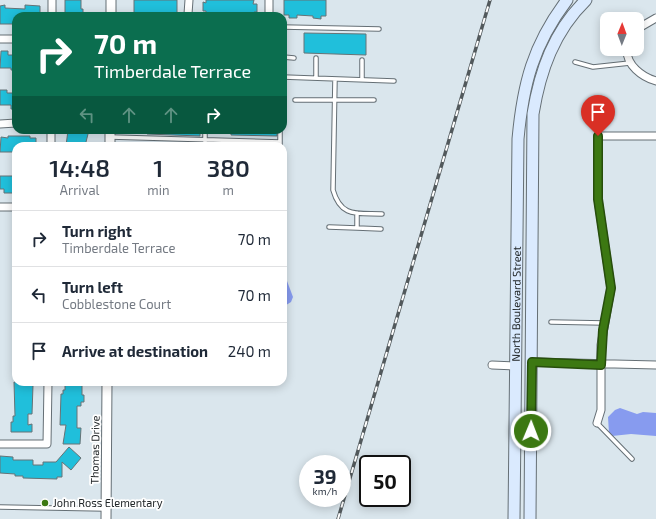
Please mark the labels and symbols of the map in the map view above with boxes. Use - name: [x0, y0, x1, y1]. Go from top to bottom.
- north arrow: [600, 12, 644, 56]
- pin: [581, 95, 615, 136]
- street label: North Boulevard Street: [509, 246, 523, 362]
- position arrow: [510, 410, 552, 452]
- street label: Thomas Drive: [87, 415, 102, 485]
- speed limit sign: 50: [359, 455, 411, 507]
- place label: John Ross Elementary: [53, 496, 163, 509]
- marker: John Ross Elementary: [40, 498, 50, 508]

